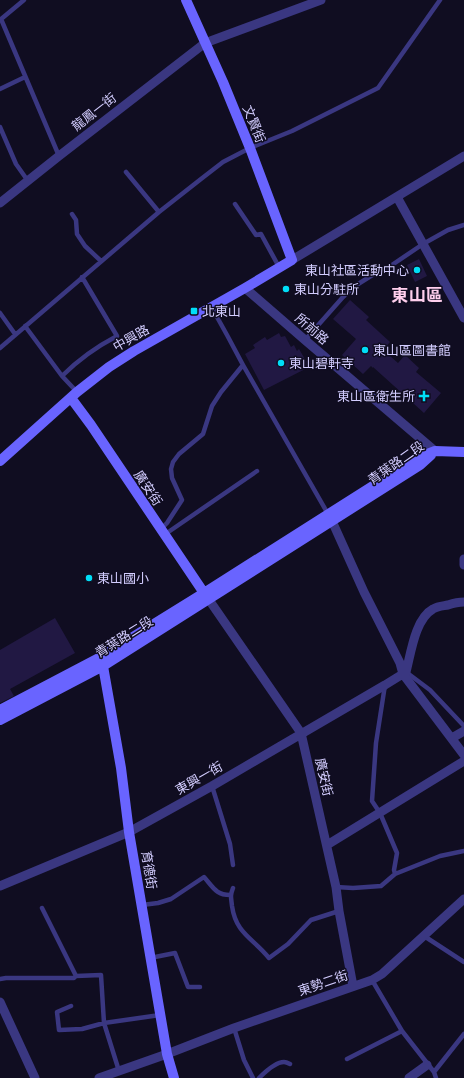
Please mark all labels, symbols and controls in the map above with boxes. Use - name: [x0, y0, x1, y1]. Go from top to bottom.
- street label: 龍鳳一街: [69, 90, 119, 134]
- street label: 文賢街: [240, 103, 268, 145]
- place label: 東山社區活動中心: [305, 263, 409, 278]
- marker: 東山社區活動中心: [412, 265, 422, 275]
- place label: 東山分駐所: [294, 282, 359, 297]
- marker: 東山分駐所: [281, 284, 291, 294]
- district label: 東山區: [392, 285, 443, 305]
- place label: 北東山: [202, 304, 241, 319]
- marker: 北東山: [189, 306, 199, 316]
- street label: 所前路: [292, 311, 332, 347]
- street label: 中興路: [110, 322, 152, 354]
- place label: 東山區圖書館: [373, 343, 451, 358]
- marker: 東山區圖書館: [360, 345, 370, 355]
- place label: 東山碧軒寺: [289, 356, 354, 371]
- marker: 東山碧軒寺: [276, 358, 286, 368]
- place label: 東山區衛生所: [337, 389, 415, 404]
- marker: 東山區衛生所: [418, 390, 430, 402]
- street label: 青葉路二段: [365, 438, 427, 488]
- street label: 廣安街: [131, 468, 165, 508]
- place label: 東山國小: [97, 571, 149, 586]
- marker: 東山國小: [84, 573, 94, 583]
- street label: 青葉路二段: [92, 613, 156, 661]
- street label: 廣安街: [312, 756, 336, 798]
- street label: 東興一街: [173, 759, 225, 797]
- street label: 育德街: [139, 850, 159, 890]
- street label: 東勢二街: [296, 967, 350, 999]

